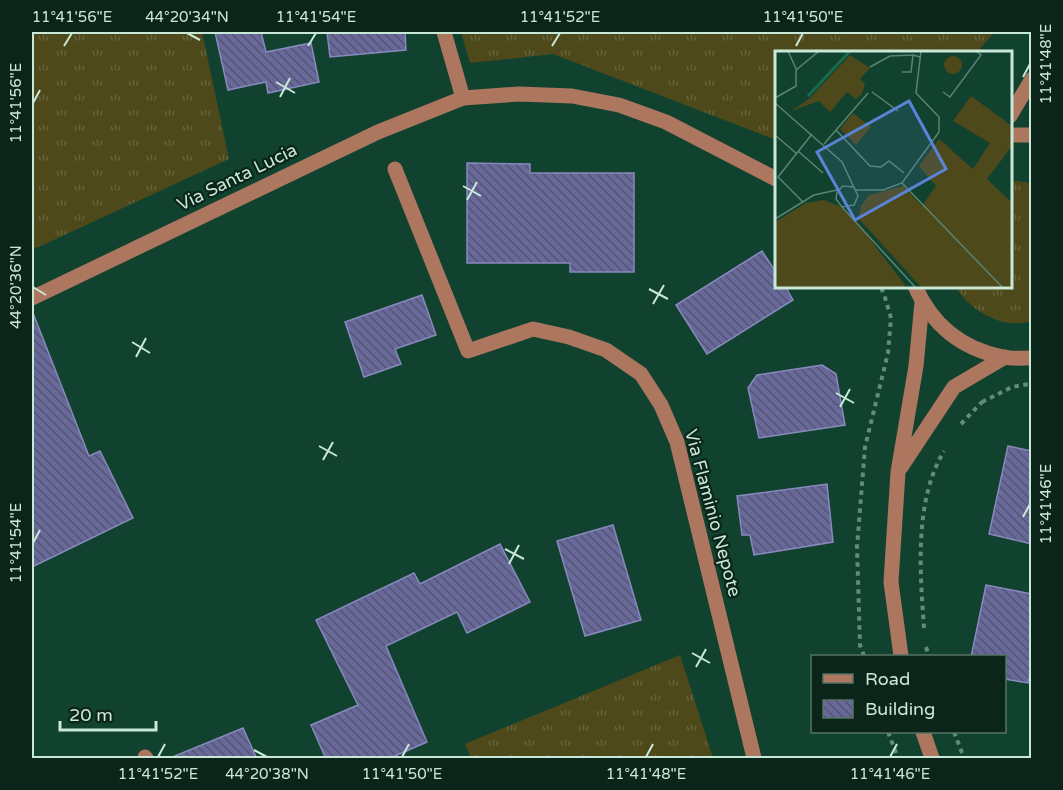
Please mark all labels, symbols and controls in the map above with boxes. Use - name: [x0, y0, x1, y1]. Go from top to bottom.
- text: 11°41'56"E: [32, 8, 112, 26]
- text: 44°20'34"N: [145, 8, 229, 26]
- text: 11°41'54"E: [276, 8, 356, 26]
- text: 11°41'52"E: [520, 8, 600, 26]
- text: 11°41'50"E: [763, 8, 843, 26]
- text: 11°41'48"E: [1037, 24, 1055, 104]
- inset map: [775, 51, 1012, 288]
- text: 11°41'56"E: [7, 63, 25, 143]
- street label: Via Santa Lucia: [173, 138, 301, 216]
- text: 44°20'36"N: [7, 245, 25, 329]
- street label: Via Flaminio Nepote: [680, 427, 746, 599]
- text: 11°41'46"E: [1037, 464, 1055, 544]
- text: 11°41'54"E: [7, 503, 25, 583]
- legend: [811, 655, 1006, 733]
- text: Road: [865, 668, 910, 690]
- scale bar: [60, 694, 156, 732]
- text: Building: [865, 698, 935, 720]
- text: 20 m: [69, 704, 113, 726]
- text: 11°41'52"E: [118, 765, 198, 783]
- text: 44°20'38"N: [225, 765, 309, 783]
- text: 11°41'50"E: [362, 765, 442, 783]
- text: 11°41'48"E: [606, 765, 686, 783]
- text: 11°41'46"E: [850, 765, 930, 783]

